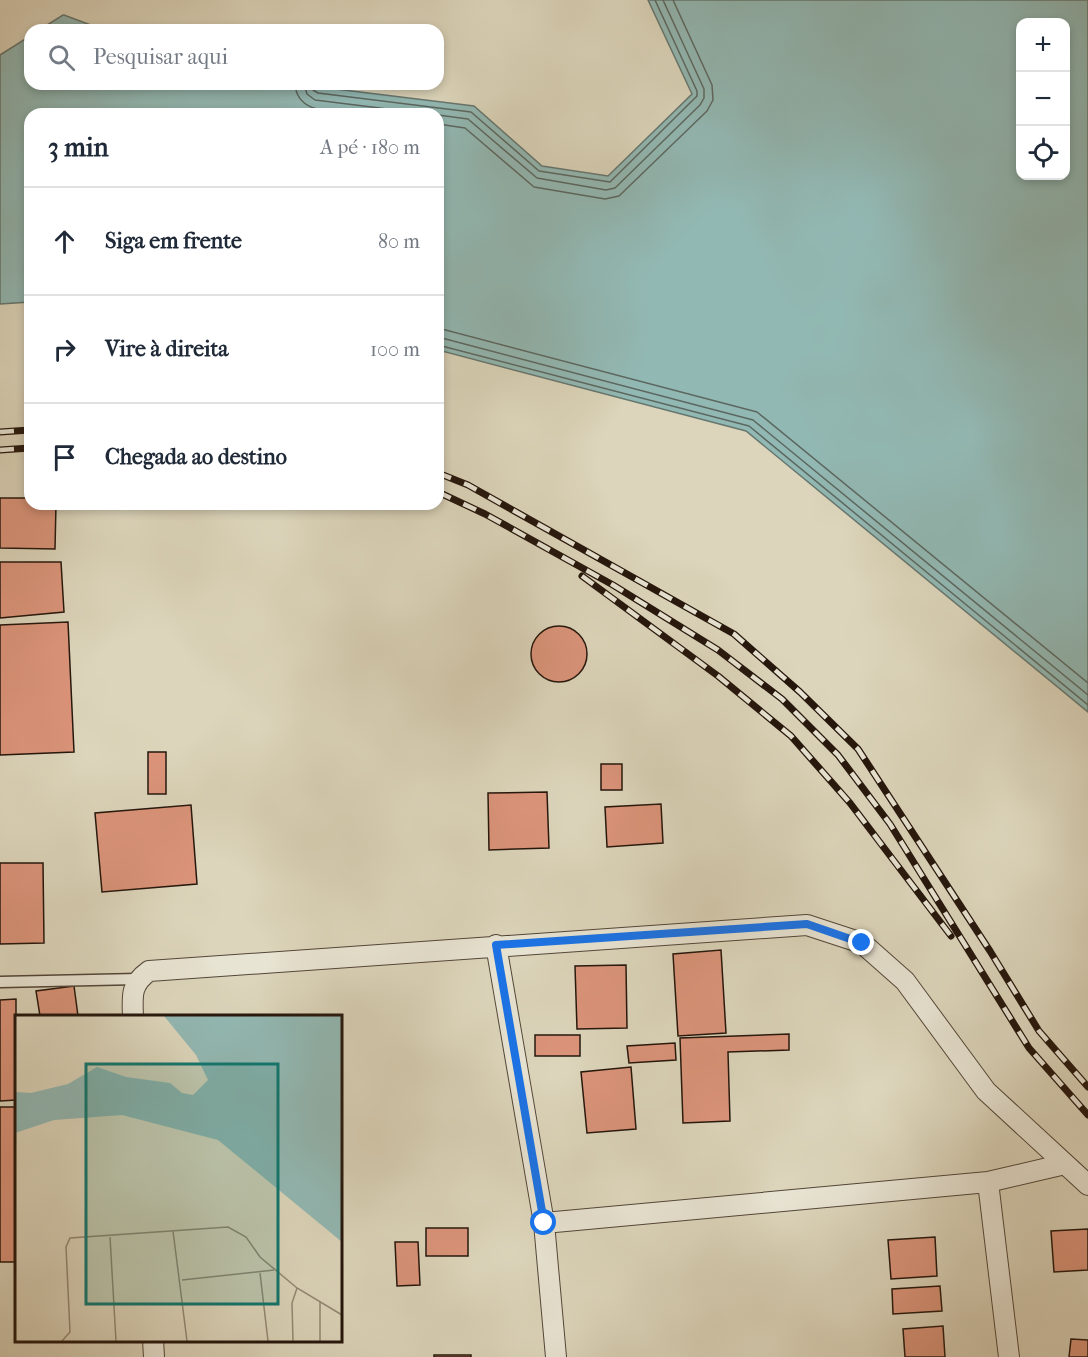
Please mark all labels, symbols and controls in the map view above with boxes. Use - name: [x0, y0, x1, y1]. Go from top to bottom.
- map controls: [1016, 18, 1070, 180]
- button: +: [1016, 18, 1070, 72]
- search box: [24, 24, 444, 90]
- icon: search: [45, 41, 78, 74]
- text: Pesquisar aqui: [93, 44, 228, 70]
- button: −: [1016, 72, 1070, 126]
- button: locate: [1016, 126, 1070, 180]
- text: 3 min: [48, 132, 109, 163]
- text: A pé · 180 m: [320, 136, 420, 159]
- icon: ahead: [48, 225, 81, 258]
- text: Siga em frente: [105, 228, 242, 254]
- text: 80 m: [378, 230, 420, 253]
- icon: right: [48, 333, 81, 366]
- text: Vire à direita: [105, 336, 228, 362]
- text: 100 m: [370, 338, 420, 361]
- icon: arrive: [48, 441, 81, 474]
- text: Chegada ao destino: [105, 444, 287, 470]
- route end: [848, 929, 874, 955]
- inset map: [15, 1015, 342, 1342]
- route start: [530, 1209, 556, 1235]

